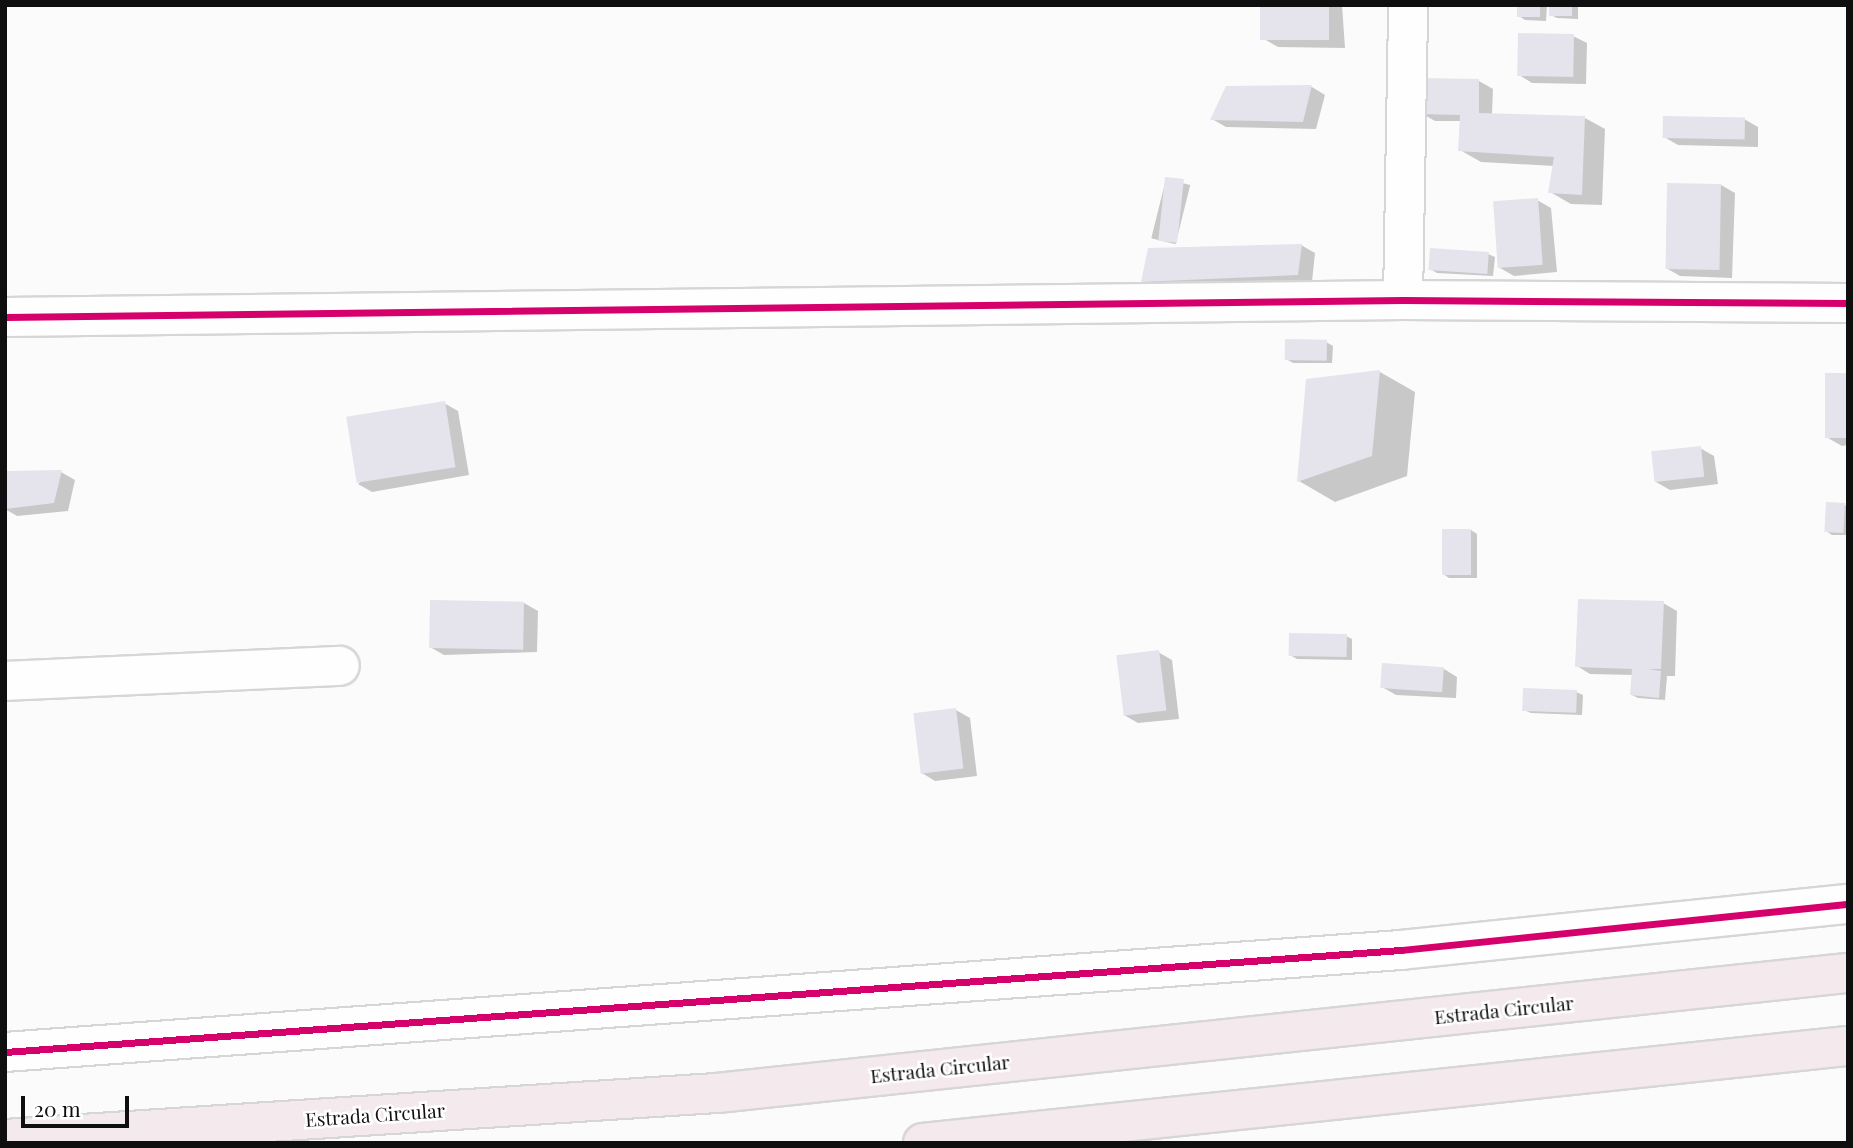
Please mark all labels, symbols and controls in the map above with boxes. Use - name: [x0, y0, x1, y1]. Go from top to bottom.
- street label: Estrada Circular: [1433, 991, 1575, 1029]
- street label: Estrada Circular: [869, 1050, 1011, 1088]
- scale bar: [24, 1082, 133, 1126]
- text: 20 m: [34, 1094, 81, 1122]
- street label: Estrada Circular: [304, 1099, 446, 1131]

